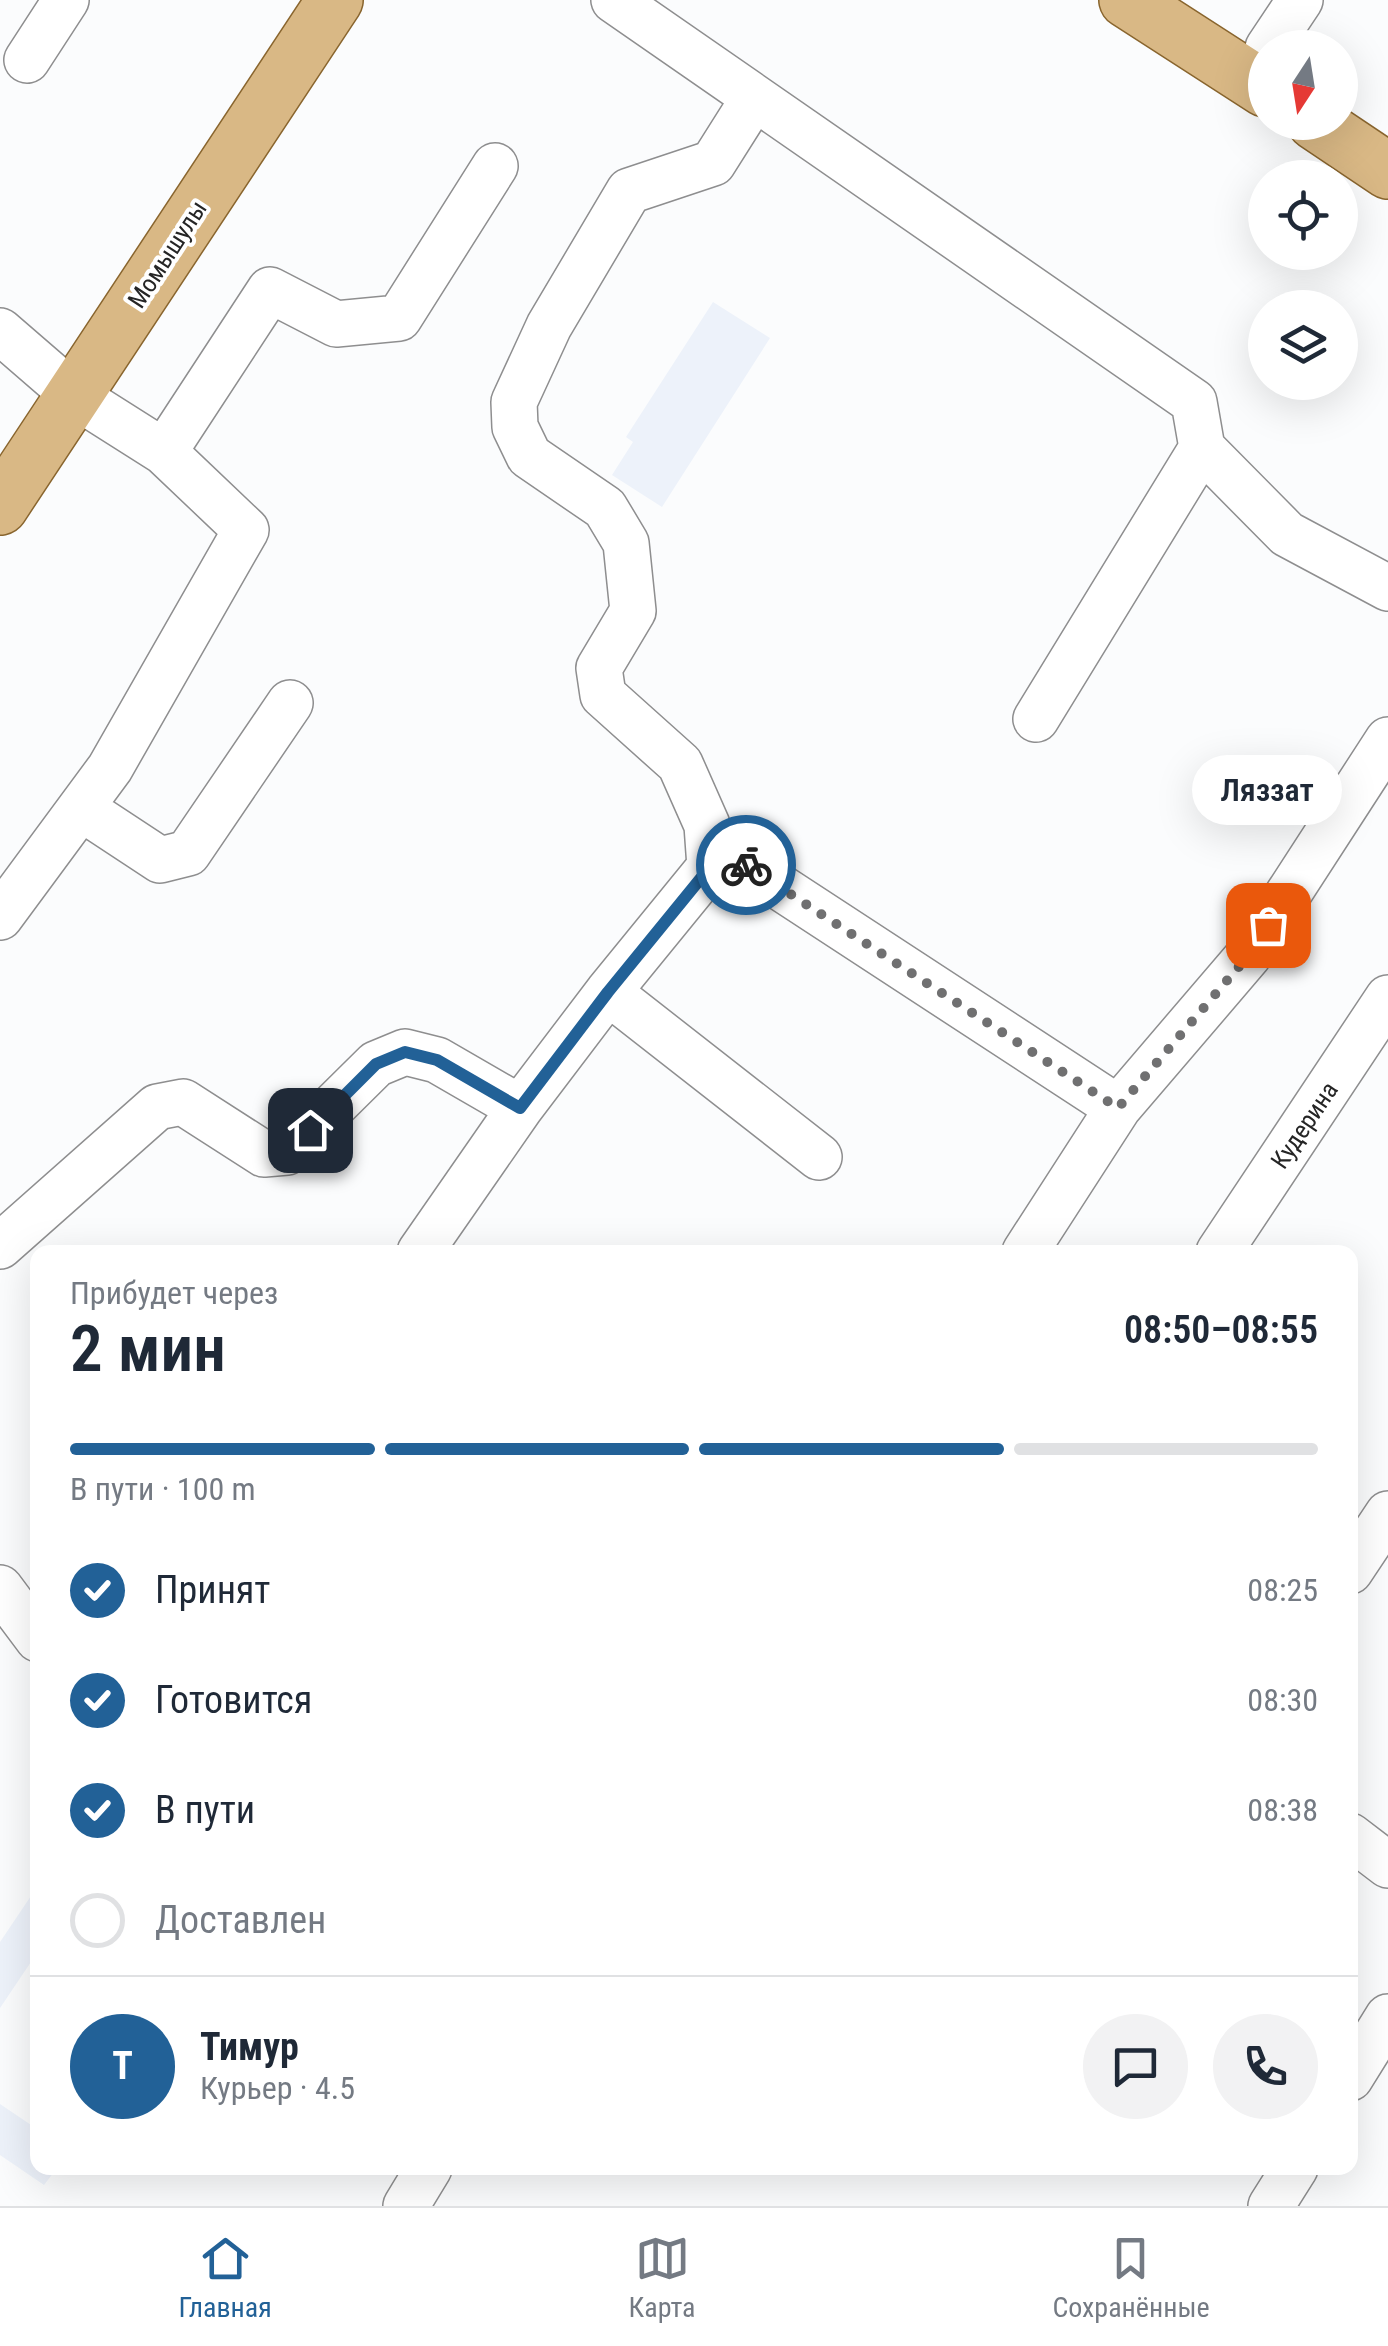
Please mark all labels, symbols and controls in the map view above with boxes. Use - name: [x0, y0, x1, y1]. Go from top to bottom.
- north arrow: [1248, 30, 1358, 140]
- map controls: [1248, 30, 1358, 400]
- button: locate: [1248, 160, 1358, 270]
- street label: Момышулы: [122, 195, 213, 313]
- button: layers: [1248, 290, 1358, 400]
- callout: Ляззат: [1193, 755, 1343, 825]
- text: Ляззат: [1220, 771, 1314, 809]
- courier: [696, 815, 796, 915]
- icon: bike: [719, 838, 774, 893]
- pin: [1226, 883, 1311, 968]
- icon: bag: [1241, 898, 1296, 953]
- street label: Кудерина: [1265, 1076, 1344, 1174]
- pin: [268, 1088, 353, 1173]
- icon: home: [283, 1103, 338, 1158]
- text: Прибудет через: [70, 1274, 278, 1312]
- text: 08:50–08:55: [1124, 1308, 1318, 1352]
- text: 2 мин: [70, 1311, 226, 1387]
- text: В пути · 100 m: [70, 1470, 256, 1508]
- icon: check: [70, 1563, 125, 1618]
- text: Принят: [155, 1568, 271, 1612]
- text: 08:25: [1247, 1571, 1318, 1609]
- icon: check: [70, 1673, 125, 1728]
- text: Готовится: [155, 1678, 312, 1722]
- text: 08:30: [1247, 1681, 1318, 1719]
- icon: check: [70, 1783, 125, 1838]
- text: В пути: [155, 1788, 255, 1832]
- text: 08:38: [1247, 1791, 1318, 1829]
- text: Доставлен: [155, 1898, 326, 1942]
- button: chat: [1083, 2014, 1188, 2119]
- button: phone: [1213, 2014, 1318, 2119]
- text: Тимур: [200, 2025, 299, 2069]
- text: Т: [112, 2044, 133, 2088]
- text: Курьер · 4.5: [200, 2069, 355, 2107]
- tab: Главная: [178, 2231, 272, 2324]
- tab: Карта: [629, 2231, 696, 2324]
- tab: Сохранённые: [1052, 2231, 1210, 2324]

